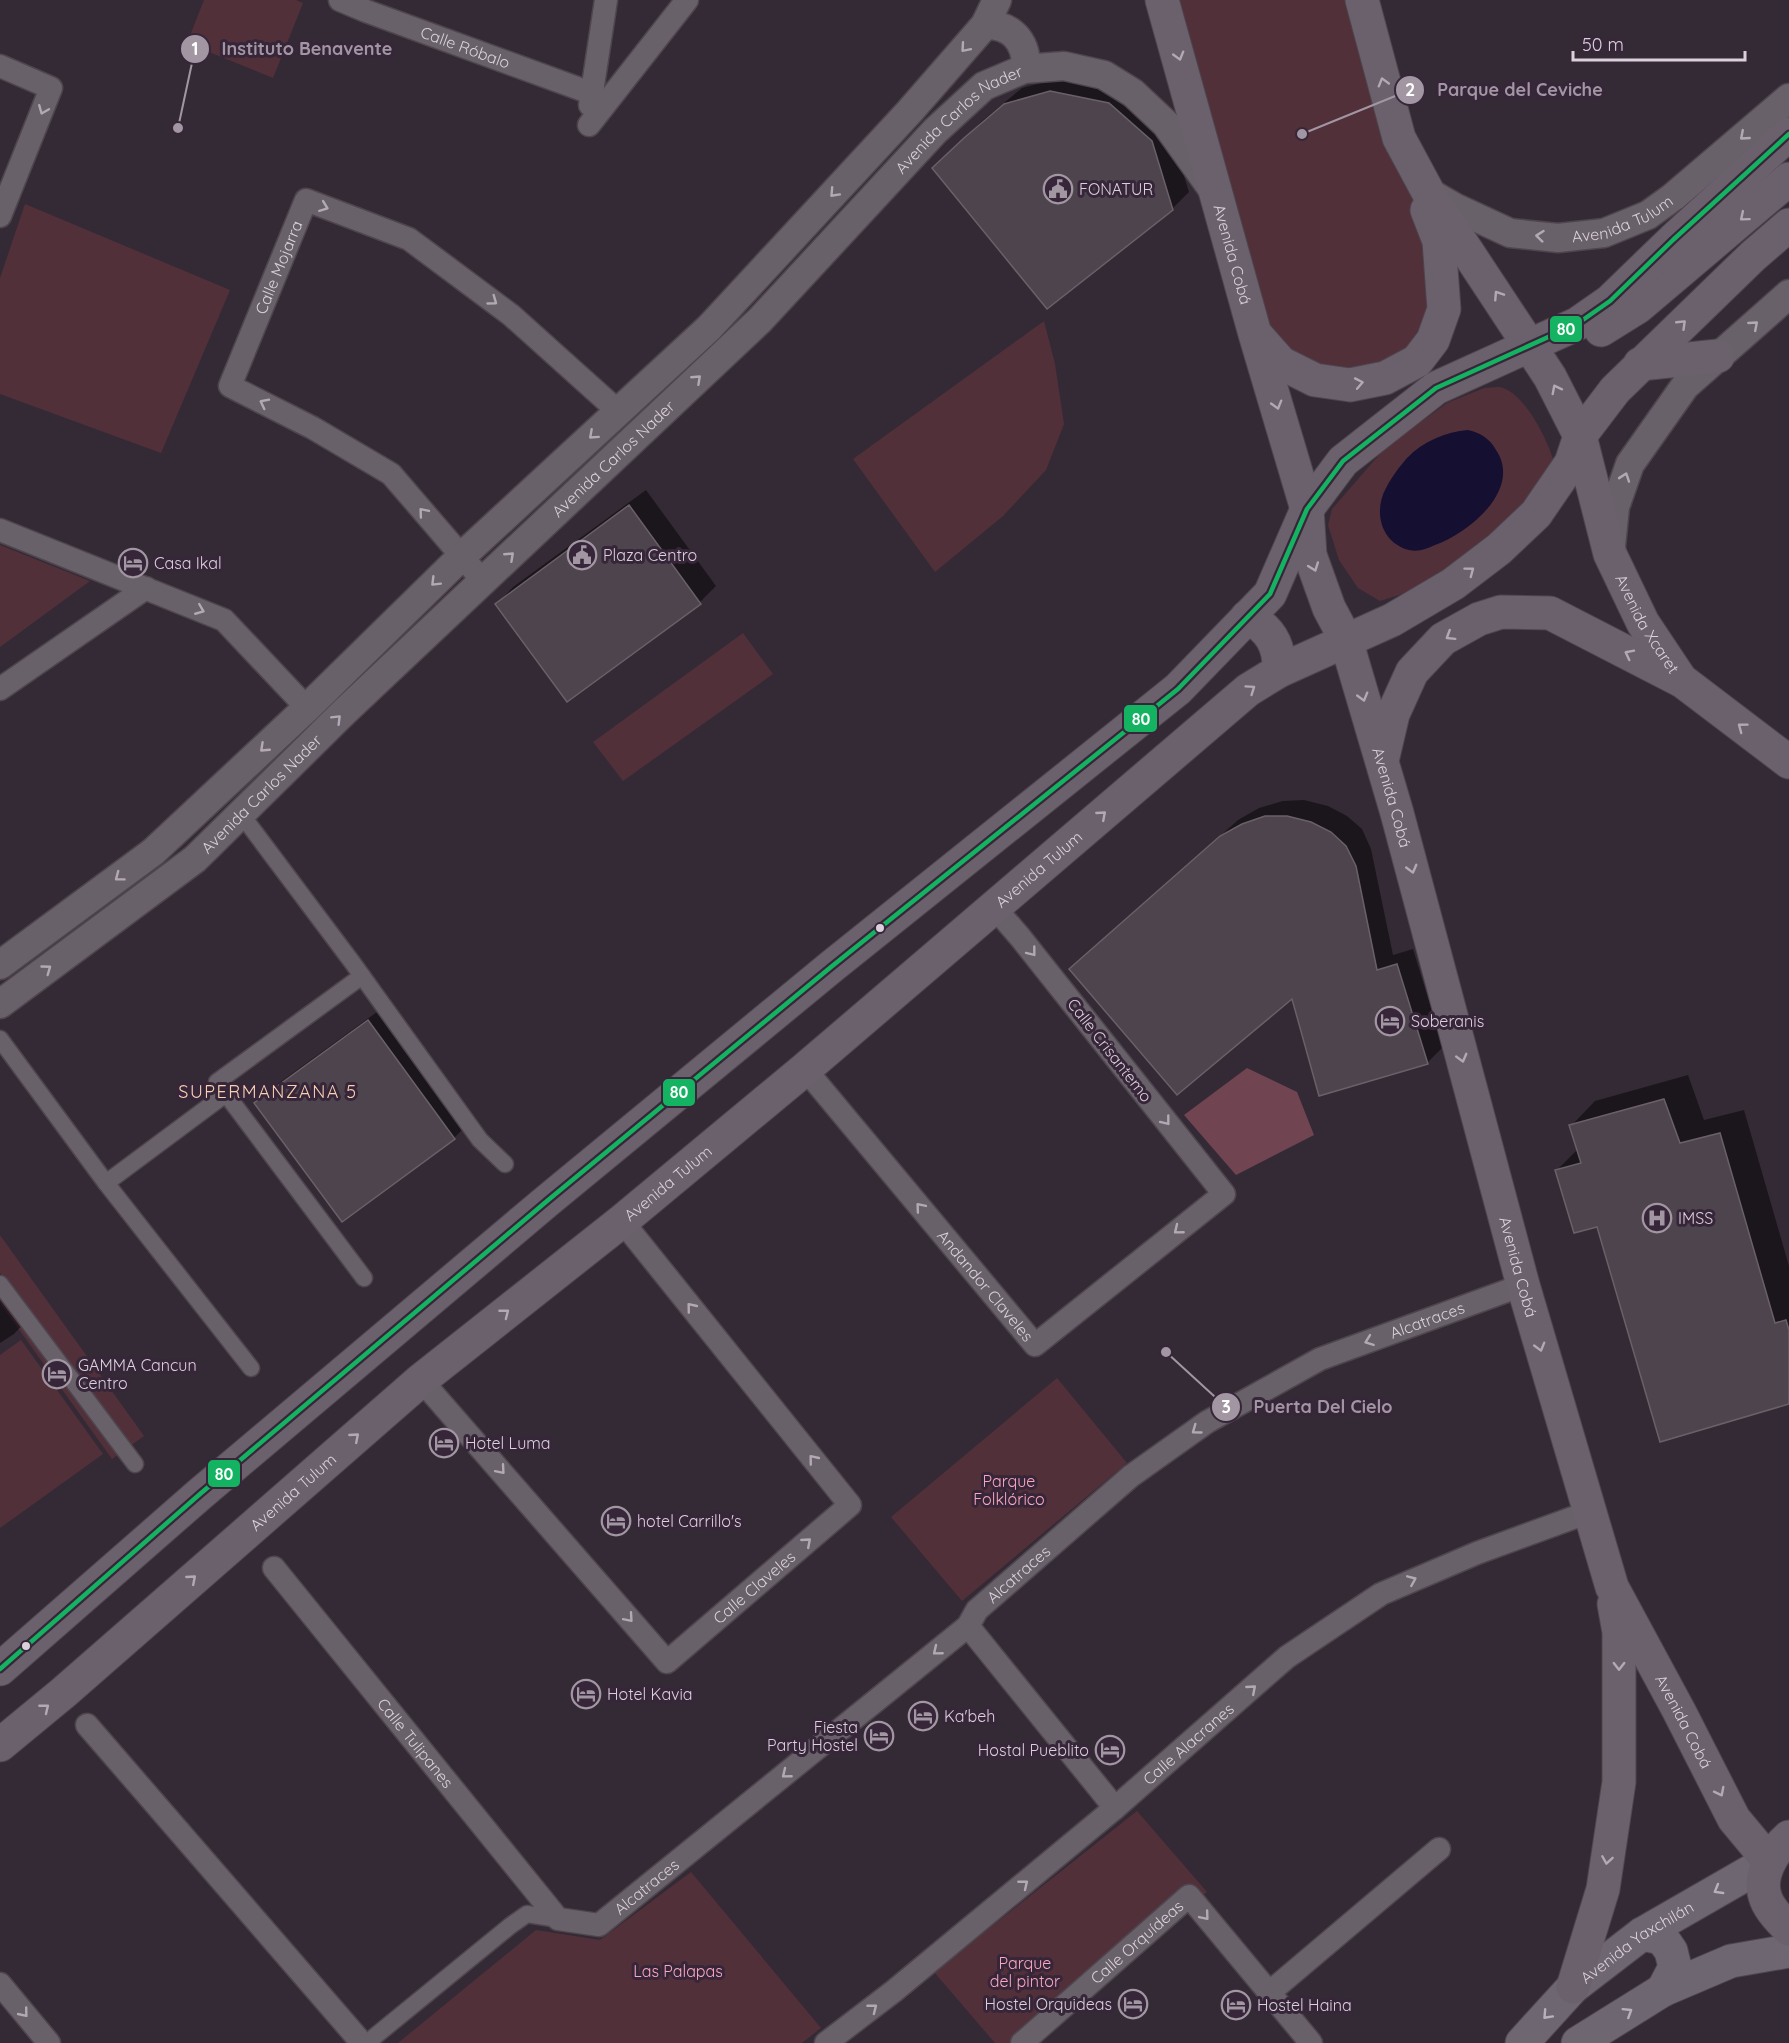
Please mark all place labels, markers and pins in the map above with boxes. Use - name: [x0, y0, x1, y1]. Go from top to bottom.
- callout: Instituto Benavente: [180, 31, 405, 67]
- callout: Parque del Ceviche: [1395, 72, 1615, 108]
- public building icon: FONATUR: [1042, 173, 1074, 205]
- place label: FONATUR: [1079, 179, 1153, 199]
- public building icon: Plaza Centro: [566, 539, 598, 571]
- place label: Plaza Centro: [603, 545, 697, 565]
- hotel icon: Casa Ikal: [117, 547, 149, 579]
- place label: Casa Ikal: [154, 553, 222, 573]
- unlabelled marker: [874, 922, 886, 934]
- hotel icon: Soberanis: [1374, 1005, 1406, 1037]
- place label: Soberanis: [1411, 1011, 1484, 1031]
- hospital icon: IMSS: [1641, 1202, 1673, 1234]
- place label: IMSS: [1678, 1208, 1713, 1228]
- place label: GAMMA Cancun Centro: [78, 1355, 197, 1393]
- hotel icon: GAMMA Cancun Centro: [41, 1358, 73, 1390]
- callout: Puerta Del Cielo: [1211, 1389, 1404, 1425]
- hotel icon: Hotel Luma: [428, 1427, 460, 1459]
- place label: Hotel Luma: [465, 1433, 551, 1453]
- hotel icon: hotel Carrillo's: [600, 1505, 632, 1537]
- place label: hotel Carrillo's: [637, 1511, 742, 1531]
- unlabelled marker: [20, 1640, 32, 1652]
- hotel icon: Hotel Kavia: [570, 1678, 602, 1710]
- place label: Hotel Kavia: [607, 1684, 693, 1704]
- hotel icon: Ka'beh: [907, 1700, 939, 1732]
- place label: Ka'beh: [944, 1706, 995, 1726]
- place label: Fiesta Party Hostel: [767, 1717, 858, 1755]
- hotel icon: Fiesta Party Hostel: [863, 1720, 895, 1752]
- hotel icon: Hostal Pueblito: [1094, 1734, 1126, 1766]
- place label: Hostal Pueblito: [978, 1740, 1089, 1760]
- hotel icon: Hostel Orquideas: [1117, 1988, 1149, 2020]
- hotel icon: Hostel Haina: [1220, 1989, 1252, 2021]
- place label: Hostel Orquideas: [985, 1994, 1112, 2014]
- place label: Hostel Haina: [1257, 1995, 1352, 2015]

